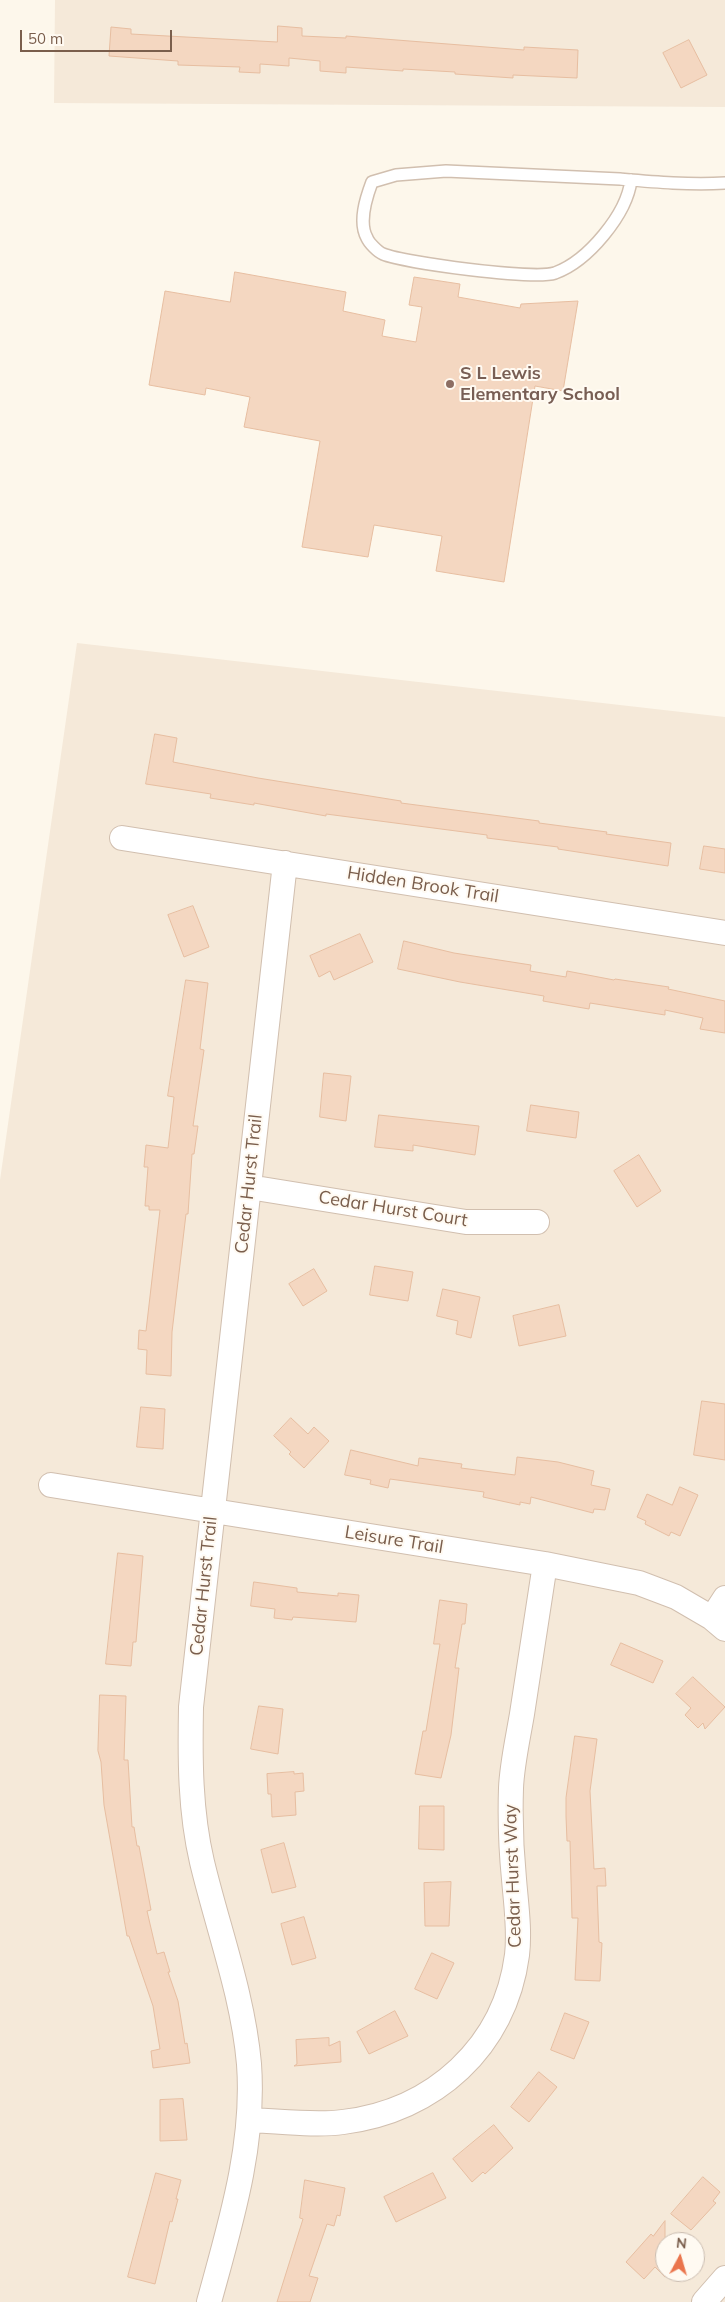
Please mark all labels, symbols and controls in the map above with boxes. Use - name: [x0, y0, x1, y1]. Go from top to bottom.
- scale bar: [22, 20, 175, 52]
- text: 50 m: [28, 29, 63, 48]
- place label: S L Lewis Elementary School: [460, 363, 620, 406]
- marker: S L Lewis Elementary School: [444, 378, 456, 390]
- street label: Hidden Brook Trail: [346, 862, 500, 908]
- street label: Cedar Hurst Trail: [231, 1113, 267, 1255]
- street label: Cedar Hurst Court: [317, 1187, 469, 1231]
- street label: Cedar Hurst Trail: [186, 1515, 222, 1657]
- street label: Leisure Trail: [343, 1522, 445, 1558]
- street label: Cedar Hurst Way: [500, 1804, 526, 1948]
- north arrow: [655, 2232, 705, 2282]
- text: N: [675, 2234, 688, 2253]

